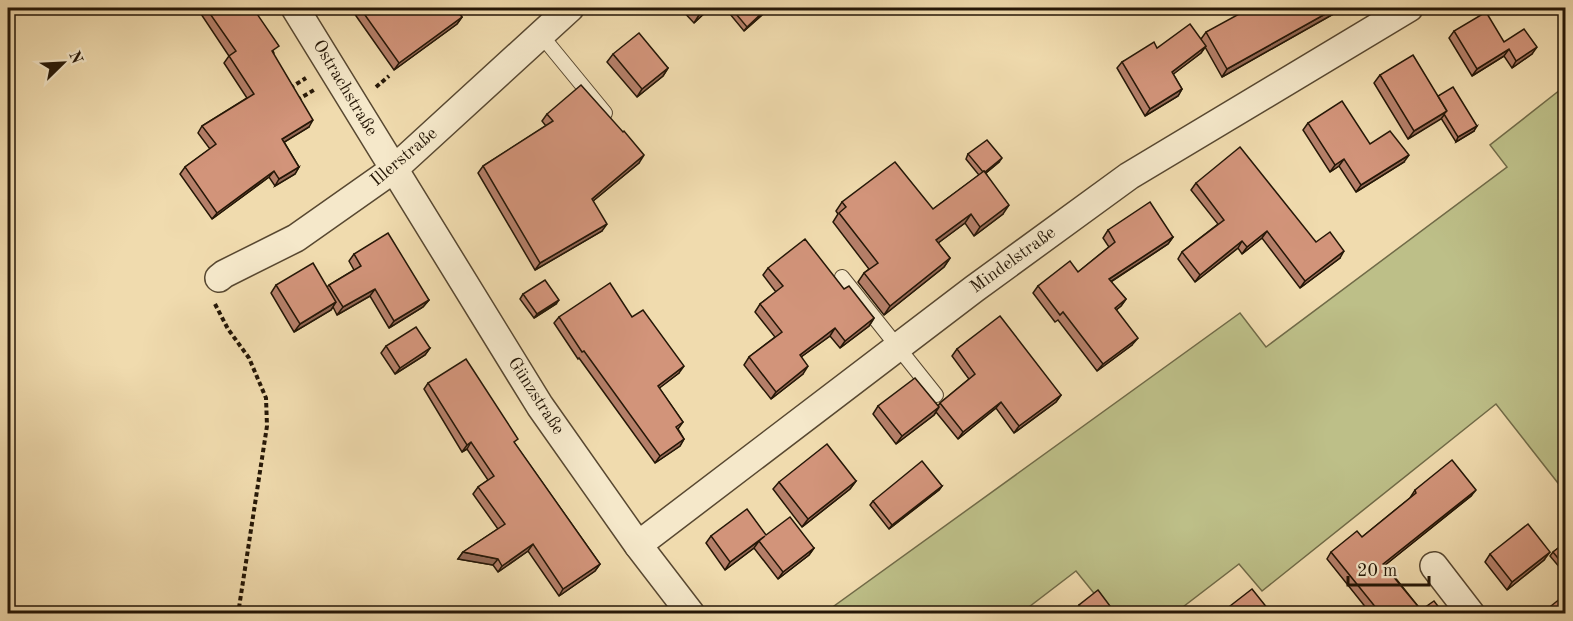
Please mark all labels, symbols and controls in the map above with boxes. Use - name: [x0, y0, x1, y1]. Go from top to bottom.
- north arrow: [33, 33, 93, 93]
- street label: Ostrachstraße: [309, 37, 381, 139]
- text: N: [65, 49, 85, 67]
- street label: Illerstraße: [367, 124, 441, 190]
- street label: Mindelstraße: [967, 223, 1059, 297]
- street label: Günzstraße: [504, 354, 568, 438]
- scale bar: [1348, 549, 1429, 587]
- text: 20 m: [1357, 562, 1397, 580]

